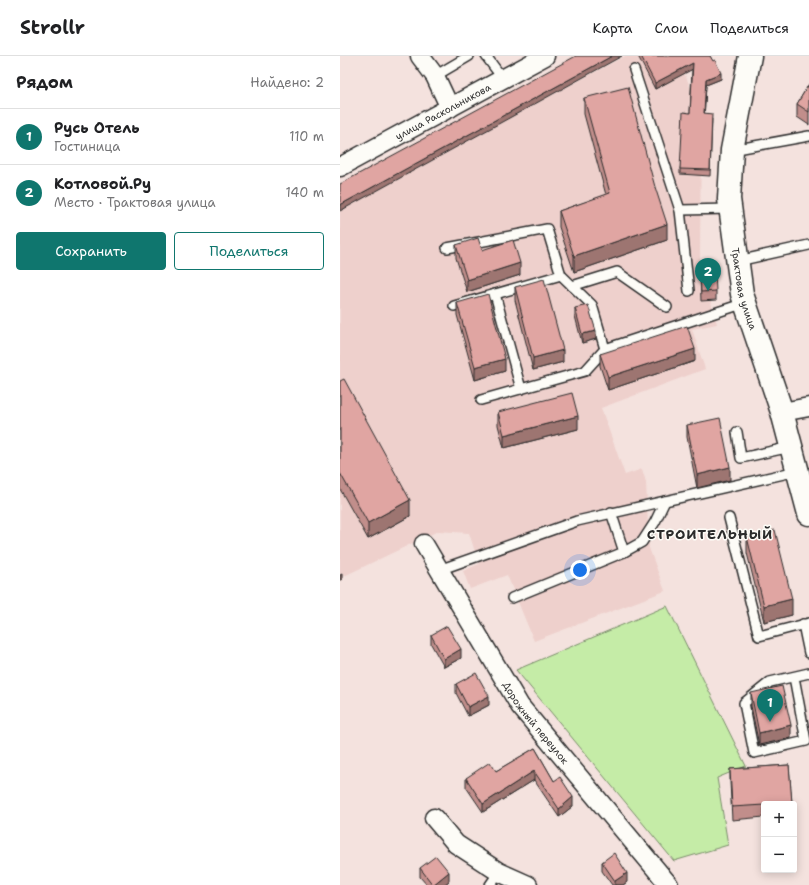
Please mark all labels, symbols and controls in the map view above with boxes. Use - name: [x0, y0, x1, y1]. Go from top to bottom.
- text: Strollr: [20, 15, 85, 40]
- text: Карта: [592, 19, 633, 37]
- text: Слои: [655, 19, 688, 37]
- text: Поделиться: [710, 19, 789, 37]
- text: Рядом: [16, 71, 73, 93]
- text: Найдено: 2: [250, 74, 324, 91]
- street label: улица Раскольникова: [393, 80, 494, 142]
- text: Русь Отель: [54, 118, 140, 138]
- text: 1: [26, 128, 32, 145]
- text: 110 m: [289, 128, 324, 145]
- text: Гостиница: [54, 138, 120, 155]
- text: Котловой.Ру: [54, 174, 151, 194]
- text: 2: [24, 184, 34, 201]
- text: 140 m: [285, 184, 324, 201]
- text: Место · Трактовая улица: [54, 194, 216, 211]
- button: Сохранить: [16, 232, 166, 270]
- button: Поделиться: [174, 232, 324, 270]
- street label: Трактовая улица: [729, 247, 760, 332]
- pin: 2: [695, 258, 721, 291]
- district label: СТРОИТЕЛЬНЫЙ: [647, 525, 773, 543]
- your location: [570, 560, 590, 580]
- street label: Дорожный переулок: [500, 679, 572, 767]
- pin: 1: [757, 689, 783, 722]
- map controls: [761, 801, 797, 873]
- button: +: [761, 801, 797, 837]
- button: −: [761, 837, 797, 873]

